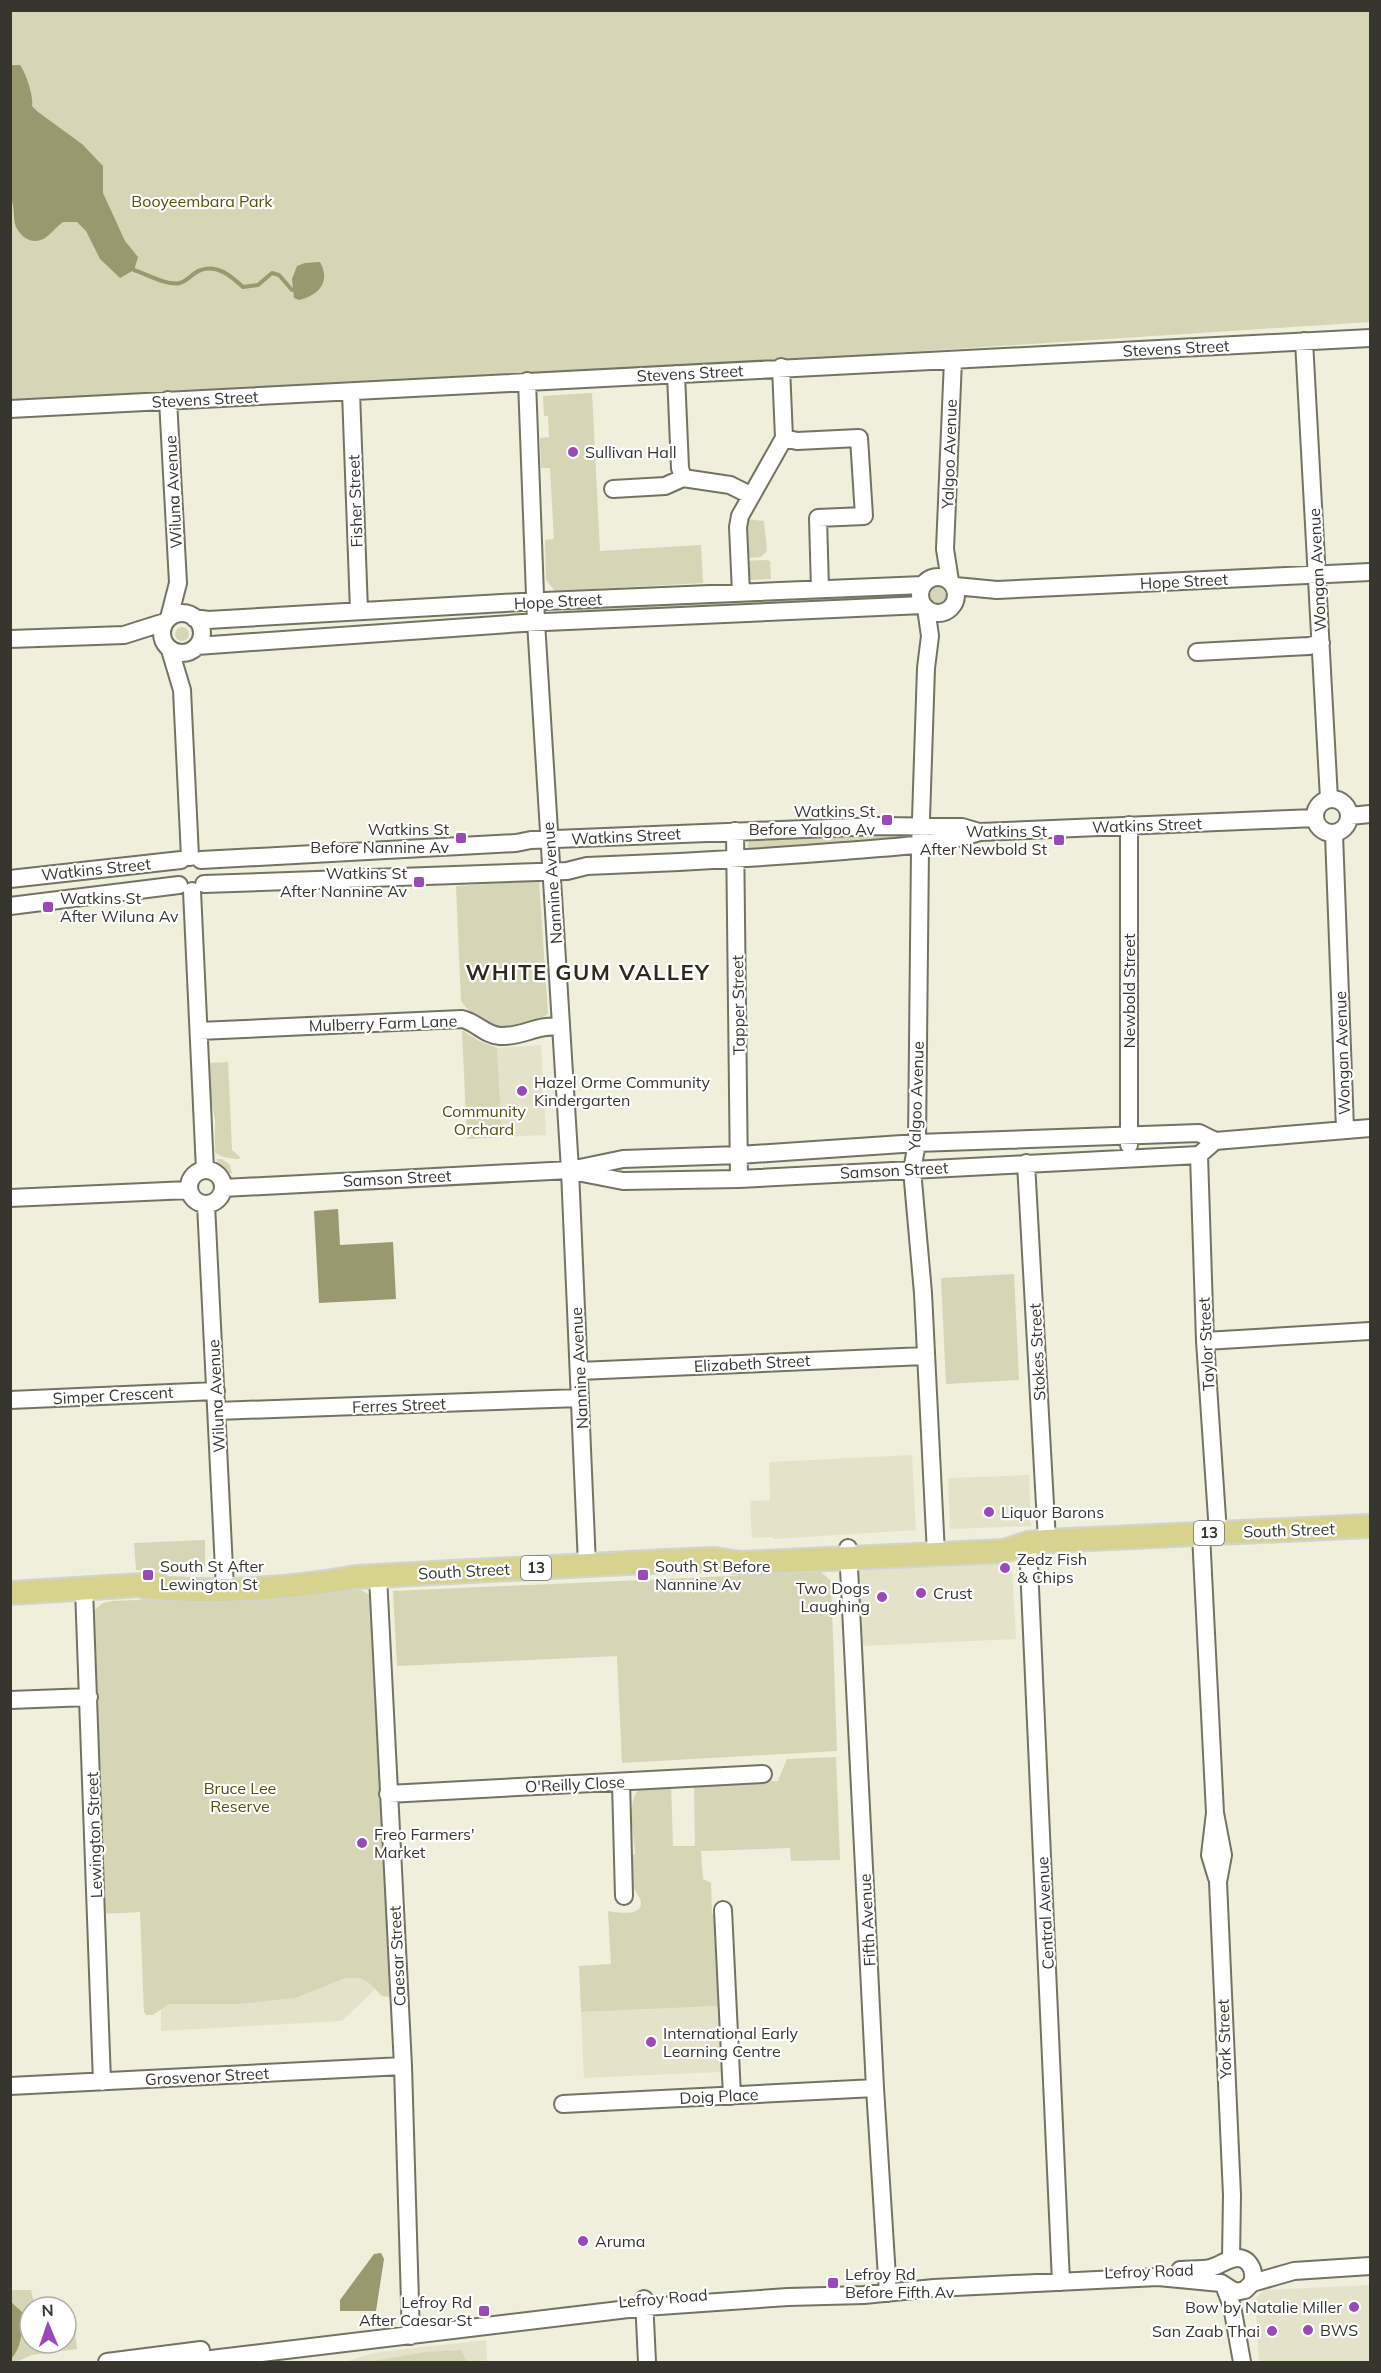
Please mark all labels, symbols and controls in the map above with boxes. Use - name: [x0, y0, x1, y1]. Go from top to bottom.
- park label: Booyeembara Park: [131, 191, 273, 211]
- street label: Stevens Street: [1122, 335, 1230, 361]
- street label: Stevens Street: [636, 360, 744, 386]
- street label: Stevens Street: [151, 386, 259, 412]
- street label: Yalgoo Avenue: [937, 399, 961, 510]
- street label: Wiluna Avenue: [160, 435, 186, 549]
- place label: Sullivan Hall: [585, 442, 677, 462]
- marker: Sullivan Hall: [566, 445, 580, 459]
- street label: Fisher Street: [343, 454, 367, 548]
- street label: Wongan Avenue: [1304, 508, 1330, 632]
- street label: Hope Street: [1139, 569, 1229, 593]
- street label: Hope Street: [513, 589, 603, 613]
- place label: Watkins St Before Yalgoo Av: [749, 801, 876, 839]
- marker: Watkins St Before Yalgoo Av: [880, 813, 894, 827]
- street label: Watkins Street: [1092, 813, 1203, 837]
- place label: Watkins St Before Nannine Av: [310, 819, 450, 857]
- street label: Nannine Avenue: [538, 821, 566, 945]
- place label: Watkins St After Newbold St: [920, 821, 1047, 859]
- street label: Watkins Street: [571, 823, 682, 849]
- marker: Watkins St Before Nannine Av: [454, 831, 468, 845]
- marker: Watkins St After Newbold St: [1052, 833, 1066, 847]
- street label: Watkins Street: [40, 853, 152, 885]
- place label: Watkins St After Nannine Av: [280, 863, 407, 901]
- marker: Watkins St After Nannine Av: [412, 875, 426, 889]
- place label: Watkins St After Wiluna Av: [60, 888, 179, 926]
- marker: Watkins St After Wiluna Av: [41, 900, 55, 914]
- street label: Newbold Street: [1119, 933, 1139, 1049]
- street label: Tapper Street: [727, 954, 749, 1055]
- district label: WHITE GUM VALLEY: [466, 958, 710, 986]
- street label: Wongan Avenue: [1330, 991, 1354, 1115]
- street label: Mulberry Farm Lane: [308, 1010, 458, 1036]
- street label: Yalgoo Avenue: [904, 1041, 928, 1152]
- place label: Hazel Orme Community Kindergarten: [534, 1072, 711, 1110]
- marker: Hazel Orme Community Kindergarten: [515, 1084, 529, 1098]
- park label: Community Orchard: [442, 1101, 527, 1139]
- street label: Samson Street: [839, 1157, 949, 1183]
- street label: Samson Street: [342, 1165, 452, 1191]
- street label: Taylor Street: [1194, 1296, 1218, 1391]
- street label: Stokes Street: [1024, 1302, 1050, 1401]
- street label: Nannine Avenue: [566, 1307, 592, 1429]
- street label: Wiluna Avenue: [203, 1339, 229, 1453]
- street label: Elizabeth Street: [693, 1350, 811, 1376]
- street label: Simper Crescent: [52, 1382, 174, 1408]
- street label: Ferres Street: [352, 1393, 447, 1417]
- place label: Liquor Barons: [1001, 1502, 1104, 1522]
- marker: Liquor Barons: [982, 1505, 996, 1519]
- street label: South Street: [1243, 1518, 1336, 1542]
- road number: 13: [1194, 1521, 1224, 1545]
- place label: Zedz Fish & Chips: [1017, 1549, 1087, 1587]
- place label: South St After Lewington St: [160, 1556, 264, 1594]
- road number: 13: [521, 1556, 551, 1580]
- place label: South St Before Nannine Av: [655, 1556, 771, 1594]
- street label: South Street: [418, 1559, 511, 1583]
- marker: Zedz Fish & Chips: [998, 1561, 1012, 1575]
- marker: South St After Lewington St: [141, 1568, 155, 1582]
- marker: South St Before Nannine Av: [636, 1568, 650, 1582]
- place label: Two Dogs Laughing: [796, 1578, 870, 1616]
- place label: Crust: [933, 1583, 973, 1603]
- marker: Crust: [914, 1586, 928, 1600]
- marker: Two Dogs Laughing: [875, 1590, 889, 1604]
- street label: Lewington Street: [82, 1771, 106, 1899]
- street label: O'Reilly Close: [524, 1771, 626, 1797]
- park label: Bruce Lee Reserve: [204, 1778, 276, 1816]
- place label: Freo Farmers' Market: [374, 1824, 475, 1862]
- marker: Freo Farmers' Market: [355, 1836, 369, 1850]
- street label: Central Avenue: [1032, 1856, 1058, 1970]
- street label: Fifth Avenue: [855, 1873, 879, 1967]
- street label: Caesar Street: [384, 1905, 410, 2007]
- street label: York Street: [1213, 1998, 1235, 2080]
- place label: International Early Learning Centre: [663, 2023, 799, 2061]
- marker: International Early Learning Centre: [644, 2035, 658, 2049]
- street label: Grosvenor Street: [144, 2063, 270, 2089]
- street label: Doig Place: [679, 2084, 759, 2108]
- place label: Aruma: [595, 2231, 645, 2251]
- marker: Aruma: [576, 2234, 590, 2248]
- street label: Lefroy Road: [1104, 2259, 1194, 2283]
- place label: Lefroy Rd Before Fifth Av: [845, 2264, 955, 2302]
- marker: Lefroy Rd Before Fifth Av: [826, 2276, 840, 2290]
- street label: Lefroy Road: [618, 2284, 708, 2312]
- place label: Lefroy Rd After Caesar St: [359, 2292, 472, 2330]
- north arrow: [18, 2295, 78, 2355]
- place label: Bow by Natalie Miller: [1185, 2297, 1342, 2317]
- text: N: [41, 2300, 54, 2320]
- marker: Bow by Natalie Miller: [1347, 2300, 1361, 2314]
- marker: Lefroy Rd After Caesar St: [477, 2304, 491, 2318]
- place label: BWS: [1320, 2320, 1358, 2340]
- place label: San Zaab Thai: [1152, 2321, 1260, 2341]
- marker: BWS: [1301, 2323, 1315, 2337]
- marker: San Zaab Thai: [1265, 2324, 1279, 2338]

